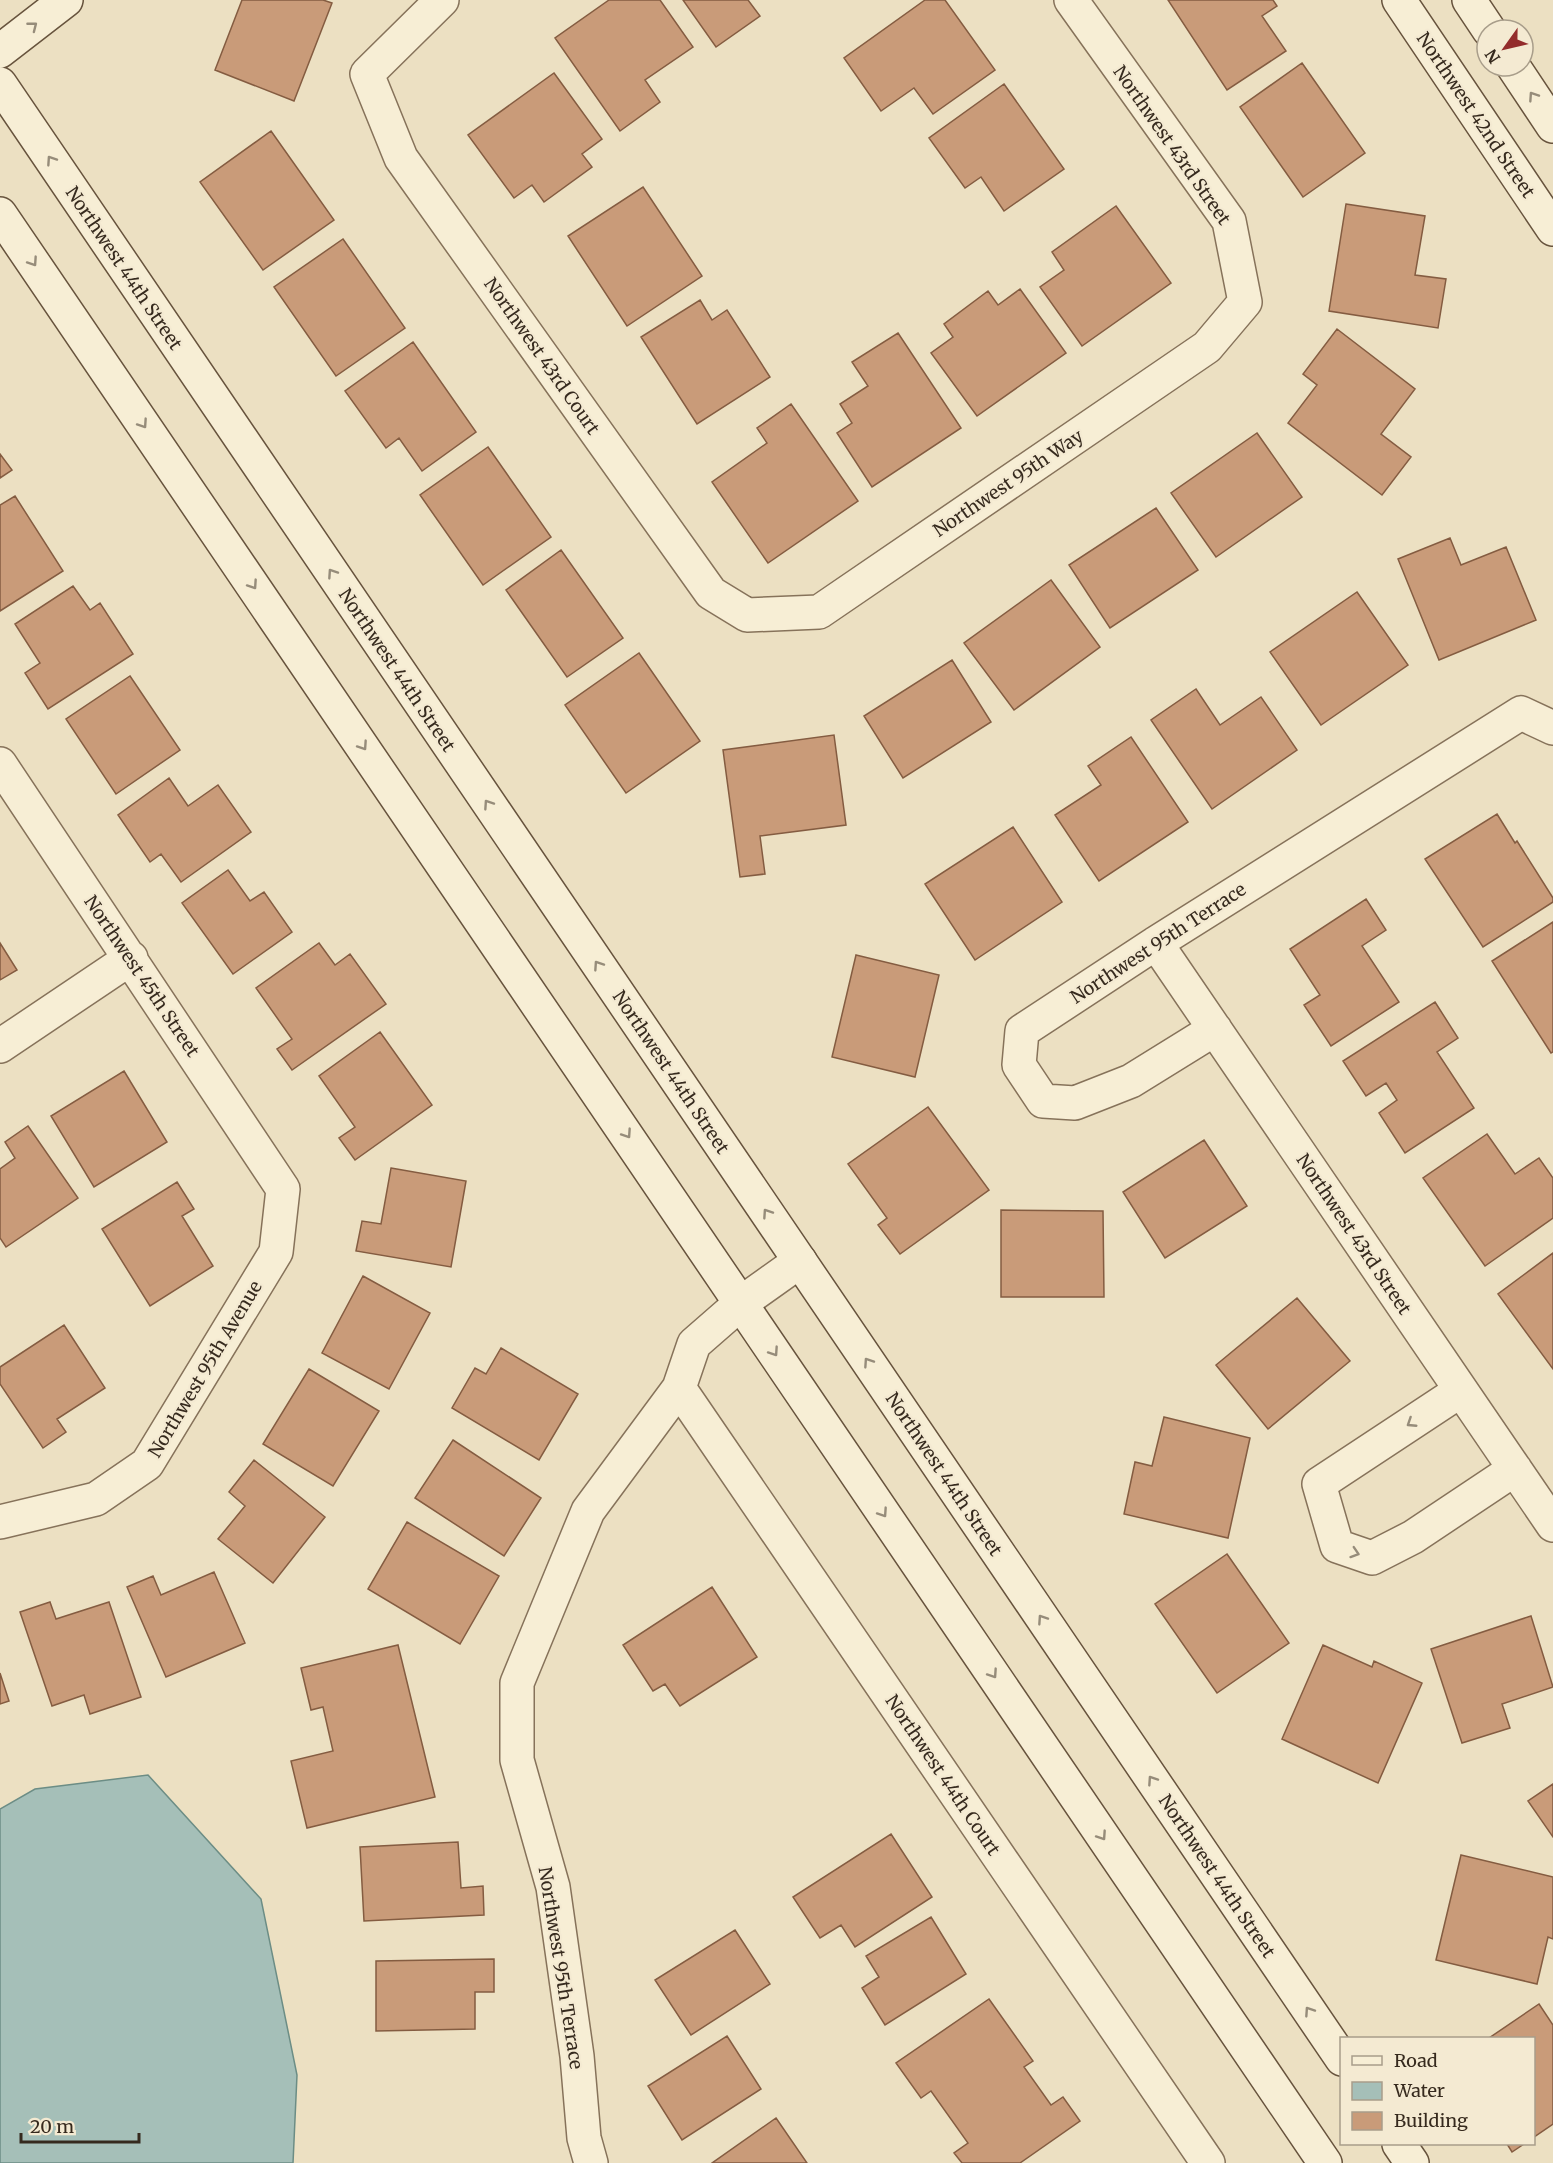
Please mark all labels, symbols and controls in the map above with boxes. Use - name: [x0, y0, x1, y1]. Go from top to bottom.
- north arrow: [1475, 18, 1535, 78]
- one-way arrow: [26, 22, 37, 33]
- street label: Northwest 42nd Street: [1413, 28, 1539, 202]
- street label: Northwest 43rd Street: [1108, 61, 1236, 229]
- one-way arrow: [1529, 92, 1540, 103]
- one-way arrow: [47, 156, 58, 167]
- street label: Northwest 44th Street: [61, 182, 187, 354]
- one-way arrow: [26, 256, 37, 267]
- street label: Northwest 43rd Court: [479, 273, 605, 439]
- one-way arrow: [136, 417, 147, 428]
- street label: Northwest 95th Way: [929, 424, 1088, 542]
- one-way arrow: [327, 569, 339, 579]
- one-way arrow: [246, 578, 257, 589]
- street label: Northwest 44th Street: [334, 584, 460, 756]
- one-way arrow: [355, 739, 366, 750]
- one-way arrow: [484, 799, 495, 810]
- street label: Northwest 95th Terrace: [1066, 878, 1250, 1008]
- street label: Northwest 45th Street: [79, 891, 205, 1061]
- one-way arrow: [594, 961, 605, 972]
- street label: Northwest 44th Street: [608, 986, 734, 1158]
- one-way arrow: [619, 1127, 630, 1138]
- street label: Northwest 43rd Street: [1292, 1149, 1416, 1319]
- one-way arrow: [763, 1209, 774, 1220]
- street label: Northwest 95th Avenue: [143, 1276, 267, 1462]
- one-way arrow: [767, 1345, 778, 1356]
- one-way arrow: [864, 1358, 875, 1369]
- street label: Northwest 44th Street: [881, 1388, 1007, 1560]
- one-way arrow: [1407, 1416, 1418, 1427]
- one-way arrow: [876, 1506, 887, 1517]
- one-way arrow: [1349, 1545, 1360, 1558]
- one-way arrow: [1038, 1614, 1049, 1625]
- one-way arrow: [986, 1668, 997, 1679]
- street label: Northwest 44th Court: [881, 1690, 1005, 1860]
- one-way arrow: [1148, 1776, 1159, 1787]
- street label: Northwest 44th Street: [1154, 1790, 1280, 1962]
- one-way arrow: [1095, 1829, 1106, 1840]
- street label: Northwest 95th Terrace: [534, 1865, 588, 2071]
- one-way arrow: [1305, 2006, 1316, 2017]
- legend: [1340, 2037, 1535, 2145]
- text: Road: [1394, 2049, 1438, 2072]
- text: Water: [1393, 2079, 1445, 2102]
- scale bar: [21, 2106, 140, 2144]
- text: Building: [1394, 2109, 1468, 2132]
- text: 20 m: [30, 2115, 74, 2138]

